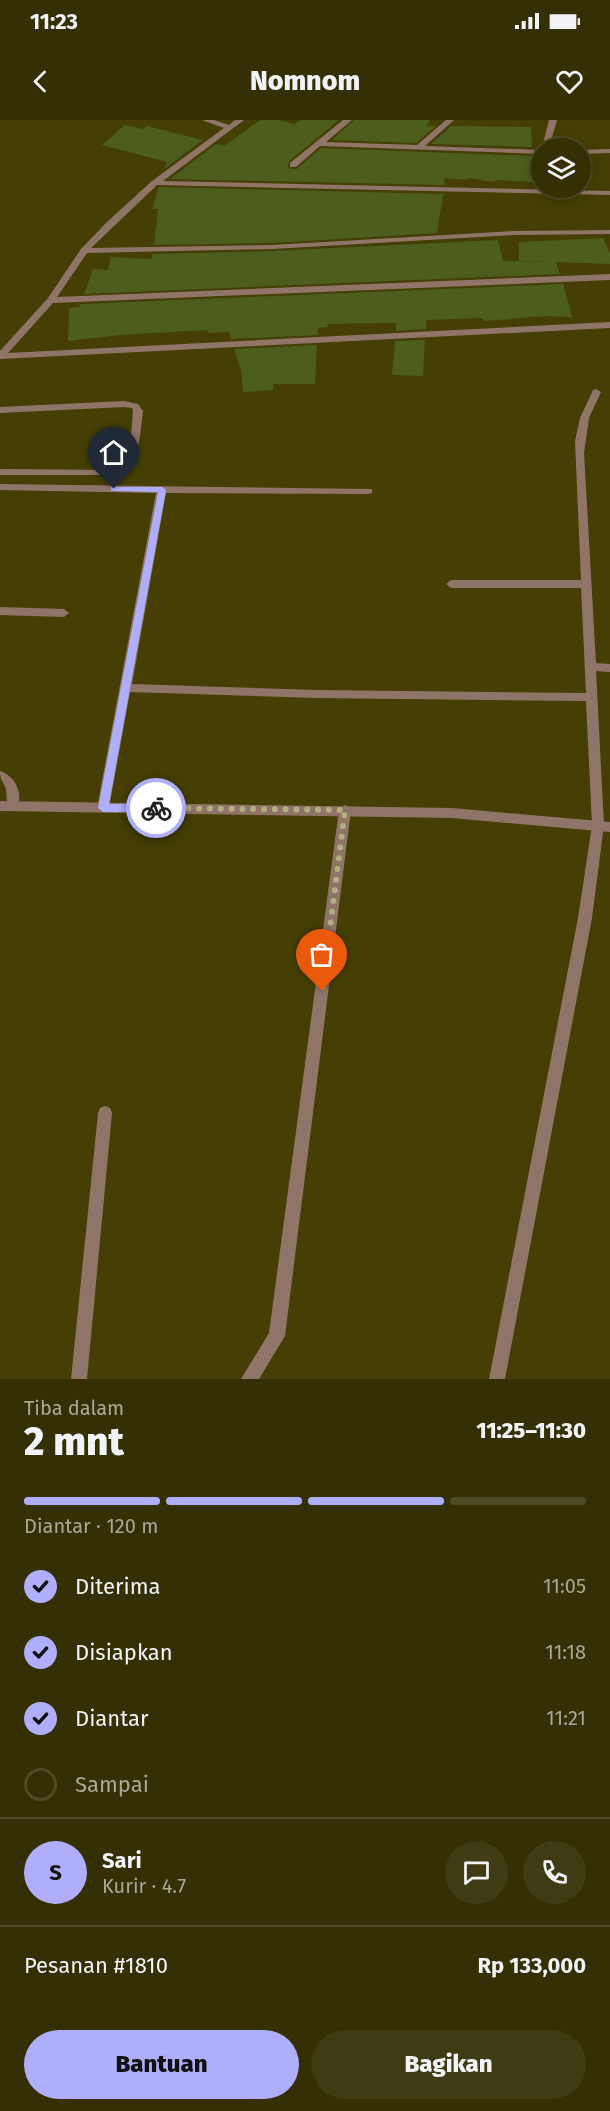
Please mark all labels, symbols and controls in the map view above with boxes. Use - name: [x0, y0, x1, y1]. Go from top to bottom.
- text: 11:23: [30, 8, 78, 35]
- icon: back: [24, 65, 57, 98]
- text: Nomnom: [250, 65, 360, 97]
- icon: heart: [553, 65, 586, 98]
- map controls: [531, 138, 591, 198]
- button: layers: [531, 138, 591, 198]
- pin: [88, 427, 139, 489]
- icon: home: [97, 436, 130, 469]
- courier: [126, 778, 186, 838]
- icon: bike: [140, 792, 173, 825]
- pin: [296, 929, 347, 991]
- icon: bag: [305, 938, 338, 971]
- text: Tiba dalam: [24, 1396, 124, 1420]
- text: 11:25–11:30: [476, 1417, 586, 1444]
- text: 2 mnt: [24, 1419, 124, 1465]
- text: Diantar · 120 m: [24, 1514, 158, 1538]
- icon: check: [24, 1570, 57, 1603]
- text: Diterima: [75, 1573, 161, 1600]
- text: 11:05: [543, 1574, 586, 1598]
- icon: check: [24, 1636, 57, 1669]
- text: Disiapkan: [75, 1639, 173, 1666]
- text: 11:18: [545, 1640, 586, 1664]
- icon: check: [24, 1702, 57, 1735]
- text: Diantar: [75, 1705, 148, 1732]
- text: 11:21: [546, 1706, 586, 1730]
- text: Sampai: [75, 1771, 149, 1798]
- button: chat: [445, 1841, 508, 1904]
- button: phone: [523, 1841, 586, 1904]
- text: Sari: [102, 1847, 142, 1874]
- text: S: [49, 1859, 62, 1886]
- text: Kurir · 4.7: [102, 1874, 186, 1898]
- text: Pesanan #1810: [24, 1952, 168, 1979]
- text: Rp 133,000: [477, 1952, 586, 1979]
- button: Bantuan: [24, 2030, 299, 2099]
- button: Bagikan: [311, 2030, 586, 2099]

